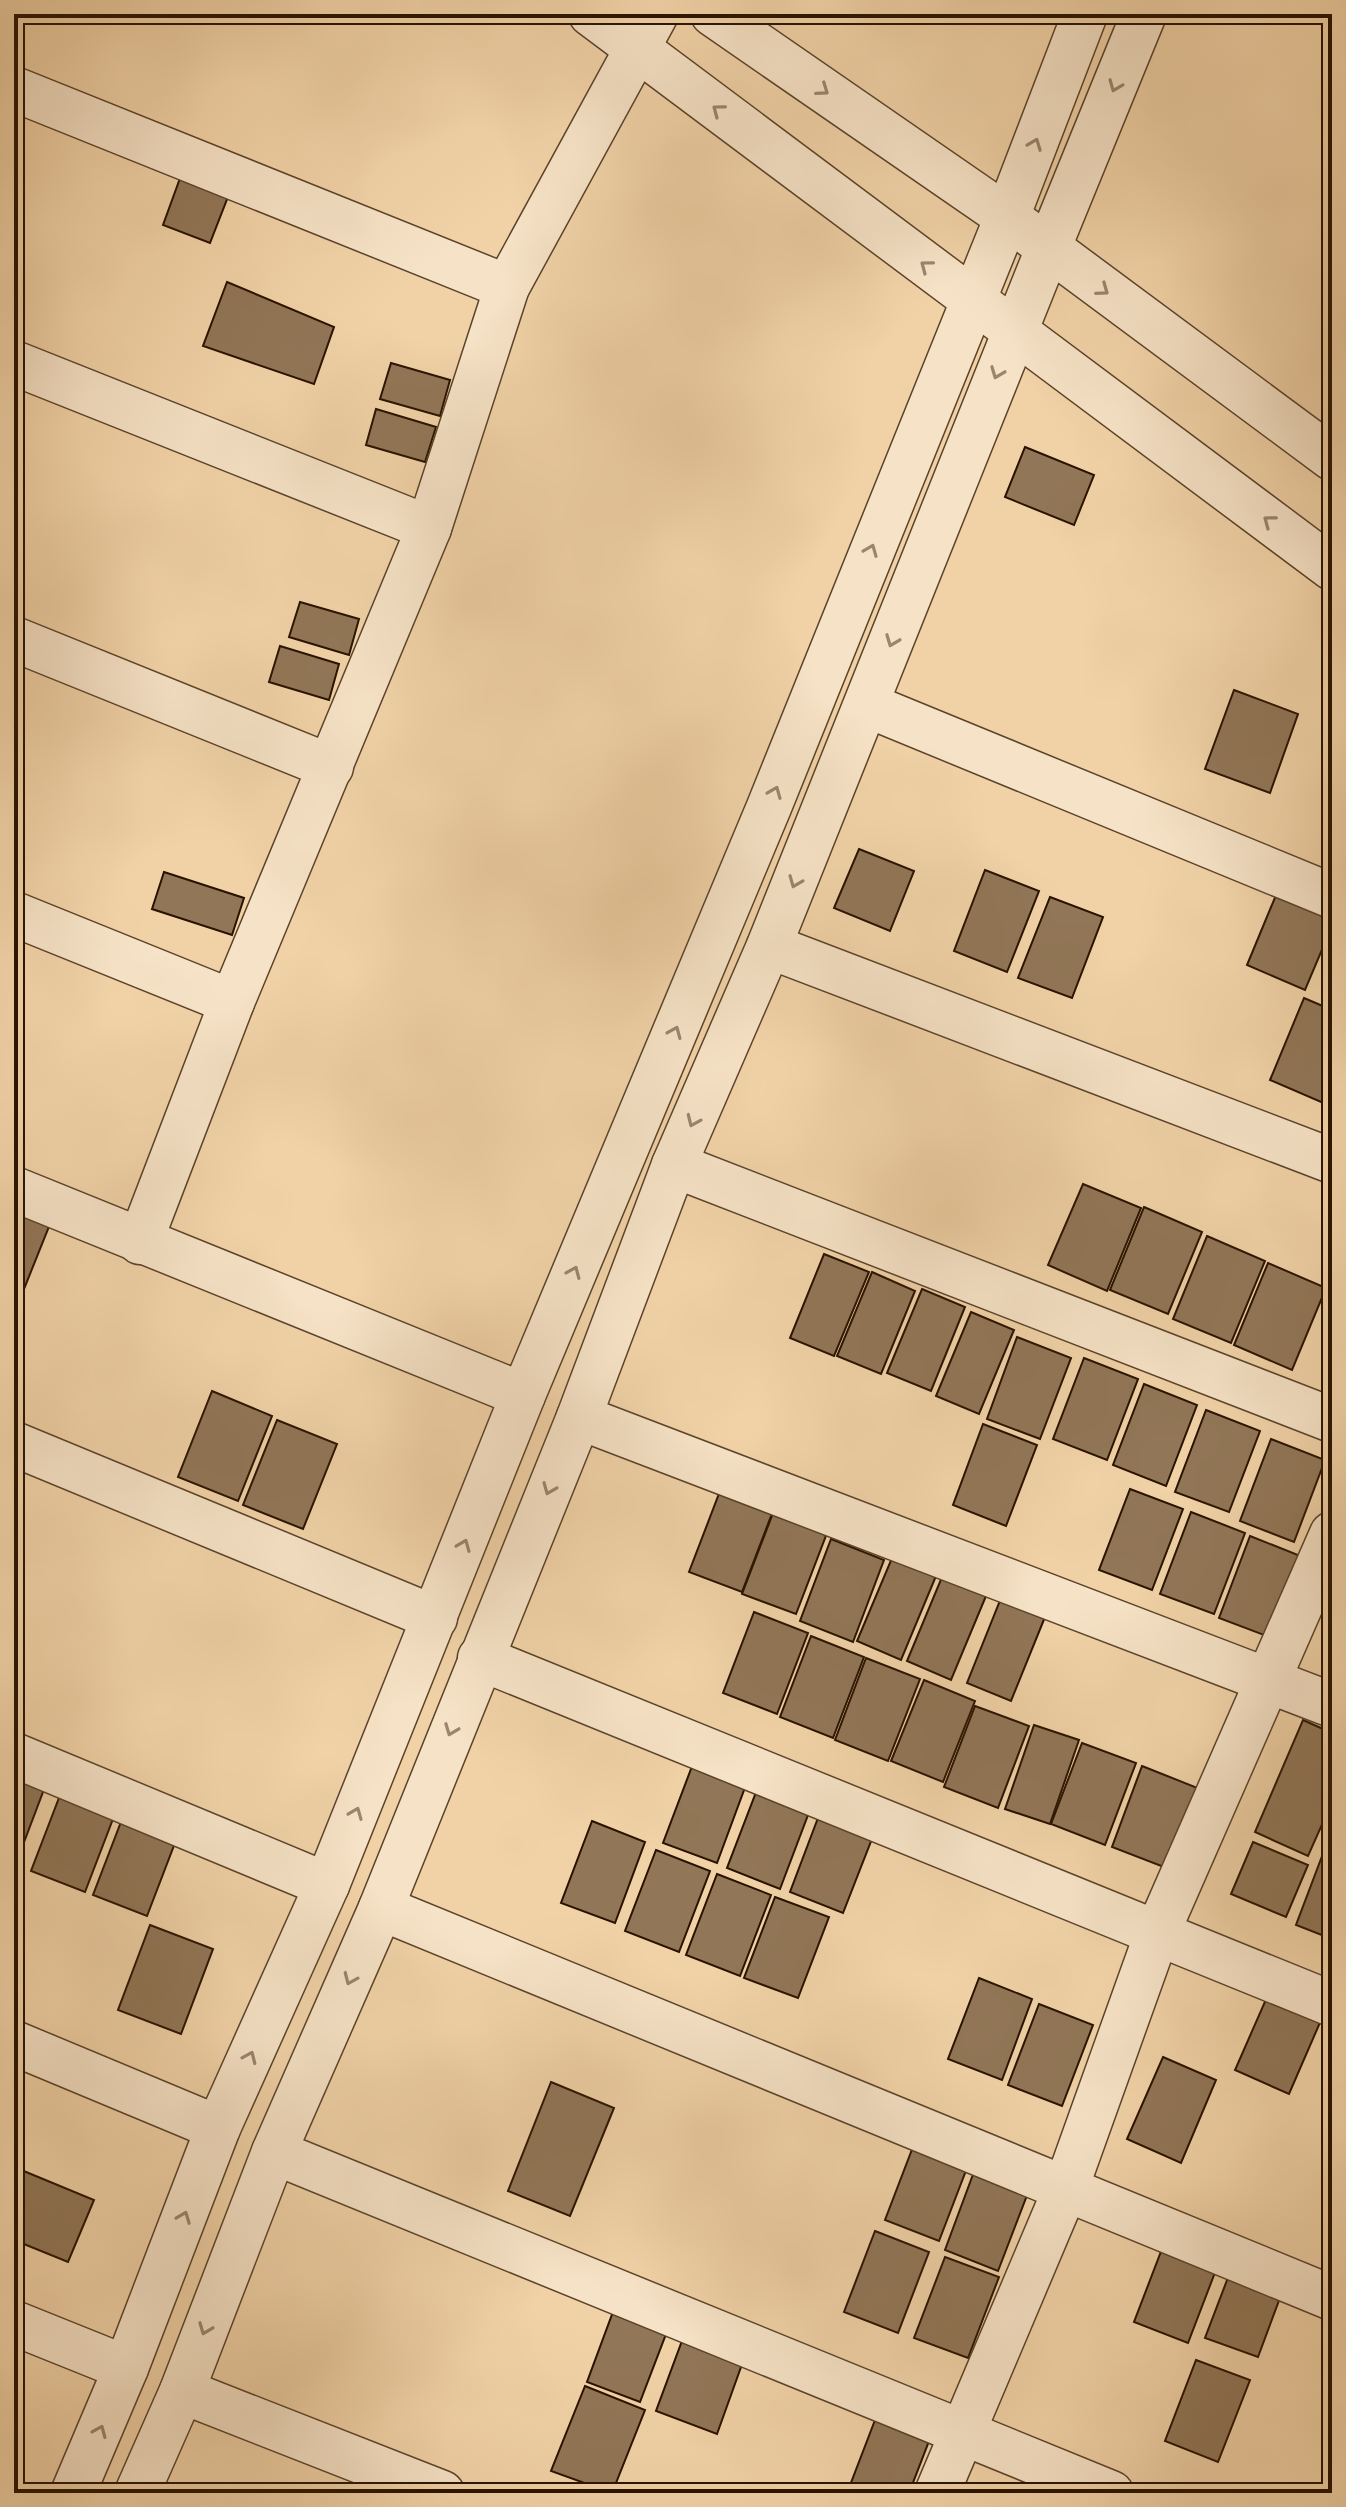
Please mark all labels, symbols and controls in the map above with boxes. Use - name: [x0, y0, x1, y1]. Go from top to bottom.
- one-way arrow: [1108, 78, 1124, 92]
- one-way arrow: [815, 80, 829, 95]
- one-way arrow: [712, 105, 727, 119]
- one-way arrow: [1025, 138, 1042, 152]
- one-way arrow: [920, 262, 935, 276]
- one-way arrow: [1095, 280, 1109, 294]
- one-way arrow: [990, 365, 1007, 379]
- one-way arrow: [1264, 516, 1278, 531]
- one-way arrow: [862, 544, 878, 558]
- one-way arrow: [885, 633, 902, 647]
- one-way arrow: [766, 786, 782, 800]
- one-way arrow: [788, 874, 805, 888]
- one-way arrow: [665, 1026, 682, 1040]
- one-way arrow: [686, 1113, 702, 1127]
- one-way arrow: [565, 1265, 581, 1280]
- one-way arrow: [543, 1481, 559, 1495]
- one-way arrow: [454, 1539, 471, 1553]
- one-way arrow: [444, 1722, 461, 1736]
- one-way arrow: [346, 1807, 363, 1821]
- one-way arrow: [344, 1971, 360, 1985]
- one-way arrow: [240, 2051, 256, 2065]
- one-way arrow: [174, 2211, 191, 2225]
- one-way arrow: [198, 2321, 215, 2335]
- one-way arrow: [90, 2424, 106, 2439]

